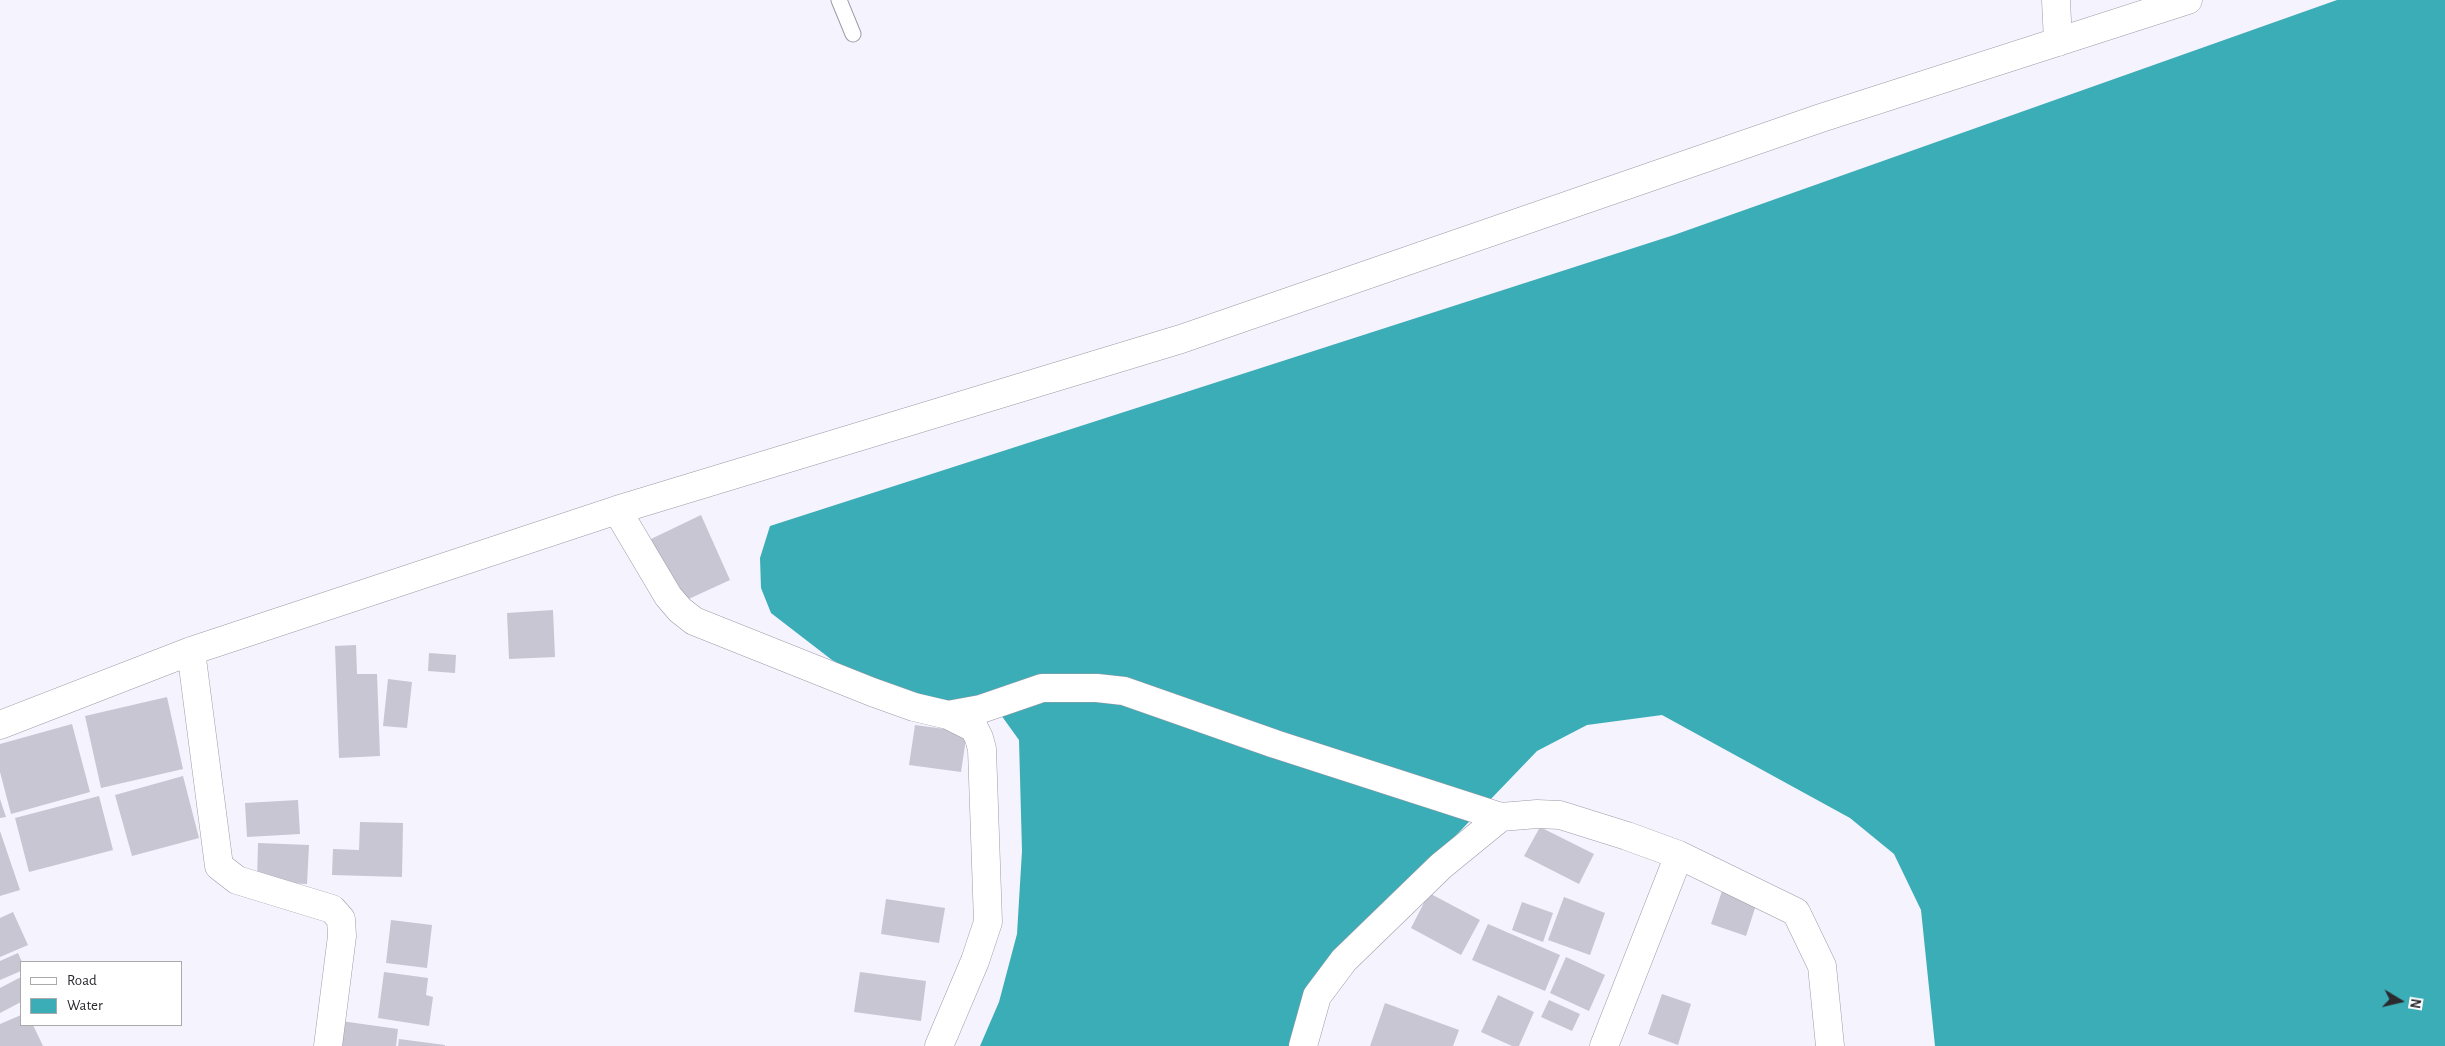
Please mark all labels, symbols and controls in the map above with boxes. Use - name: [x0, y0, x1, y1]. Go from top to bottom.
- legend: [20, 961, 182, 1026]
- text: Road: [67, 973, 97, 988]
- north arrow: [2375, 976, 2425, 1026]
- text: N: [2407, 997, 2422, 1009]
- text: Water: [67, 998, 103, 1013]

